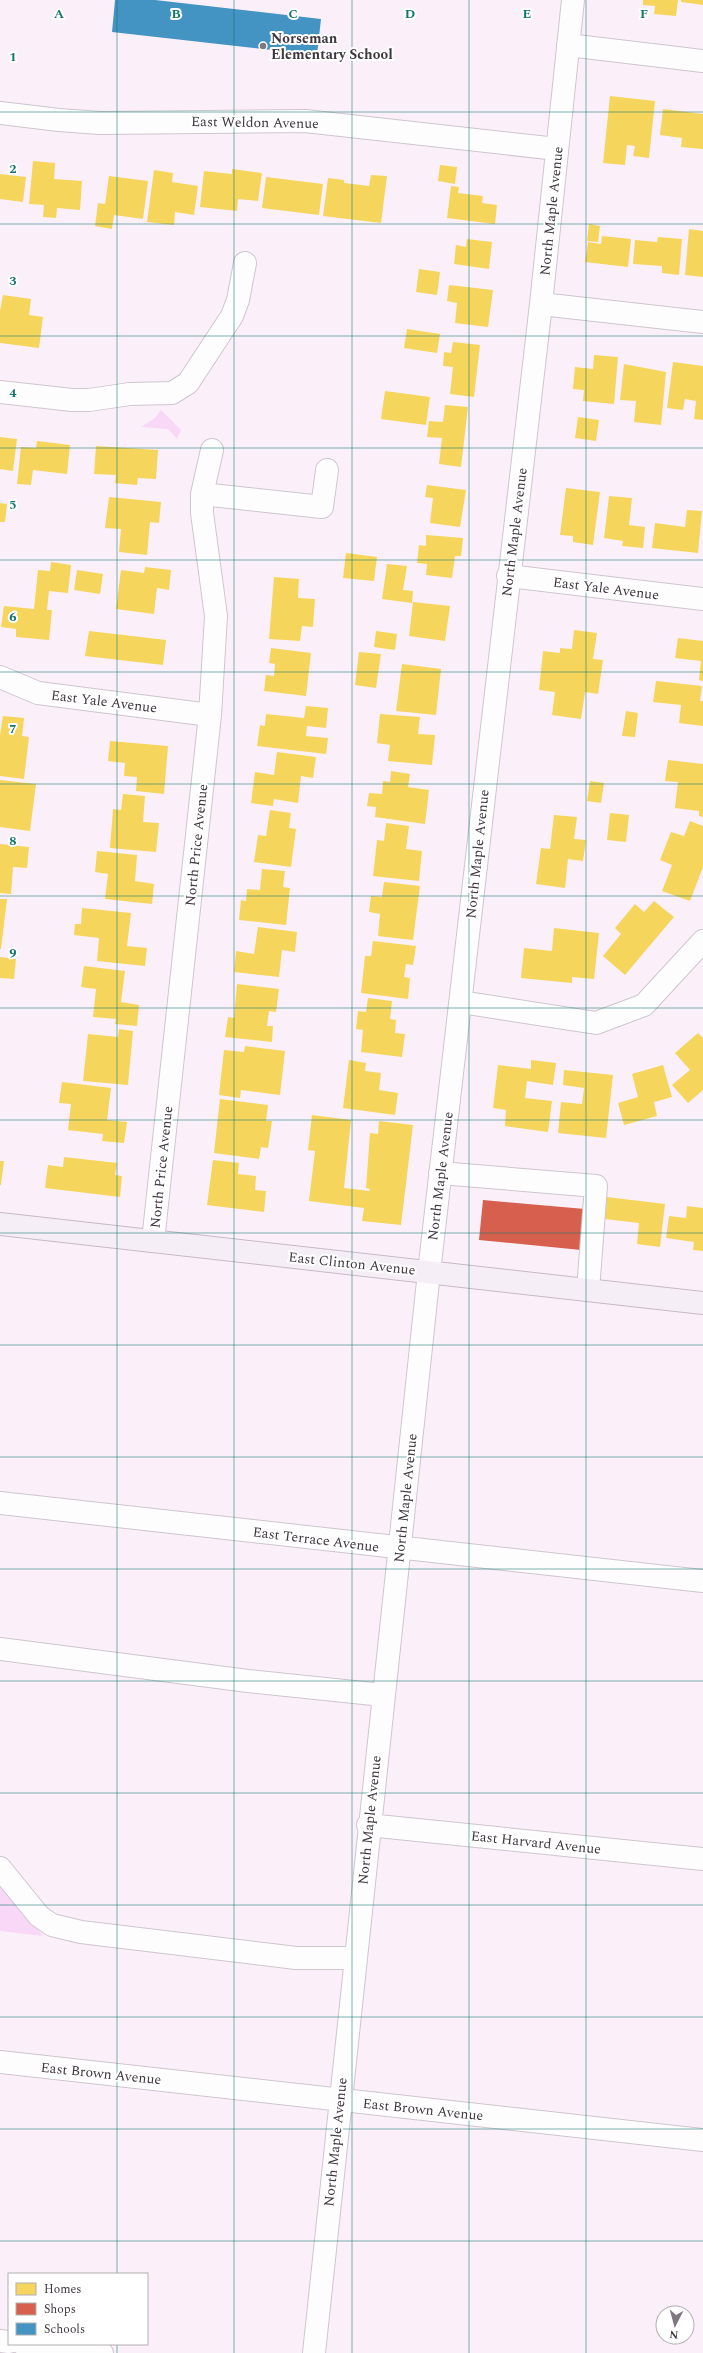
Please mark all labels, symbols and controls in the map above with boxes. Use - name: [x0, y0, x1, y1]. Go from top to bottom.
- text: A: [54, 4, 64, 24]
- text: B: [171, 4, 181, 24]
- text: C: [288, 4, 298, 24]
- text: D: [405, 4, 415, 24]
- text: E: [523, 4, 532, 24]
- text: F: [640, 4, 648, 24]
- place label: Norseman Elementary School: [271, 28, 393, 65]
- marker: Norseman Elementary School: [258, 41, 268, 51]
- text: 1: [9, 47, 17, 67]
- street label: East Weldon Avenue: [191, 111, 319, 134]
- street label: North Maple Avenue: [534, 145, 569, 277]
- text: 2: [9, 159, 17, 179]
- text: 3: [9, 271, 17, 291]
- text: 4: [9, 383, 17, 403]
- street label: North Maple Avenue: [496, 466, 533, 598]
- text: 5: [9, 495, 17, 515]
- street label: East Yale Avenue: [552, 572, 660, 605]
- text: 6: [9, 607, 17, 627]
- street label: East Yale Avenue: [50, 685, 158, 718]
- text: 7: [9, 719, 17, 739]
- street label: North Price Avenue: [180, 783, 213, 907]
- street label: North Maple Avenue: [460, 788, 495, 920]
- text: 8: [9, 831, 17, 851]
- text: 9: [9, 943, 17, 963]
- street label: North Price Avenue: [145, 1105, 178, 1229]
- street label: North Maple Avenue: [422, 1110, 459, 1242]
- street label: East Clinton Avenue: [287, 1246, 417, 1281]
- street label: North Maple Avenue: [388, 1432, 423, 1564]
- street label: East Terrace Avenue: [252, 1521, 381, 1558]
- street label: North Maple Avenue: [352, 1754, 387, 1886]
- street label: East Harvard Avenue: [470, 1825, 602, 1860]
- street label: East Brown Avenue: [40, 2057, 162, 2090]
- street label: North Maple Avenue: [318, 2076, 353, 2208]
- street label: East Brown Avenue: [362, 2093, 484, 2126]
- legend: [8, 2273, 148, 2345]
- text: Homes: [44, 2280, 82, 2299]
- text: Shops: [44, 2300, 76, 2319]
- north arrow: [655, 2305, 695, 2345]
- text: Schools: [44, 2320, 85, 2339]
- text: N: [669, 2326, 679, 2343]

